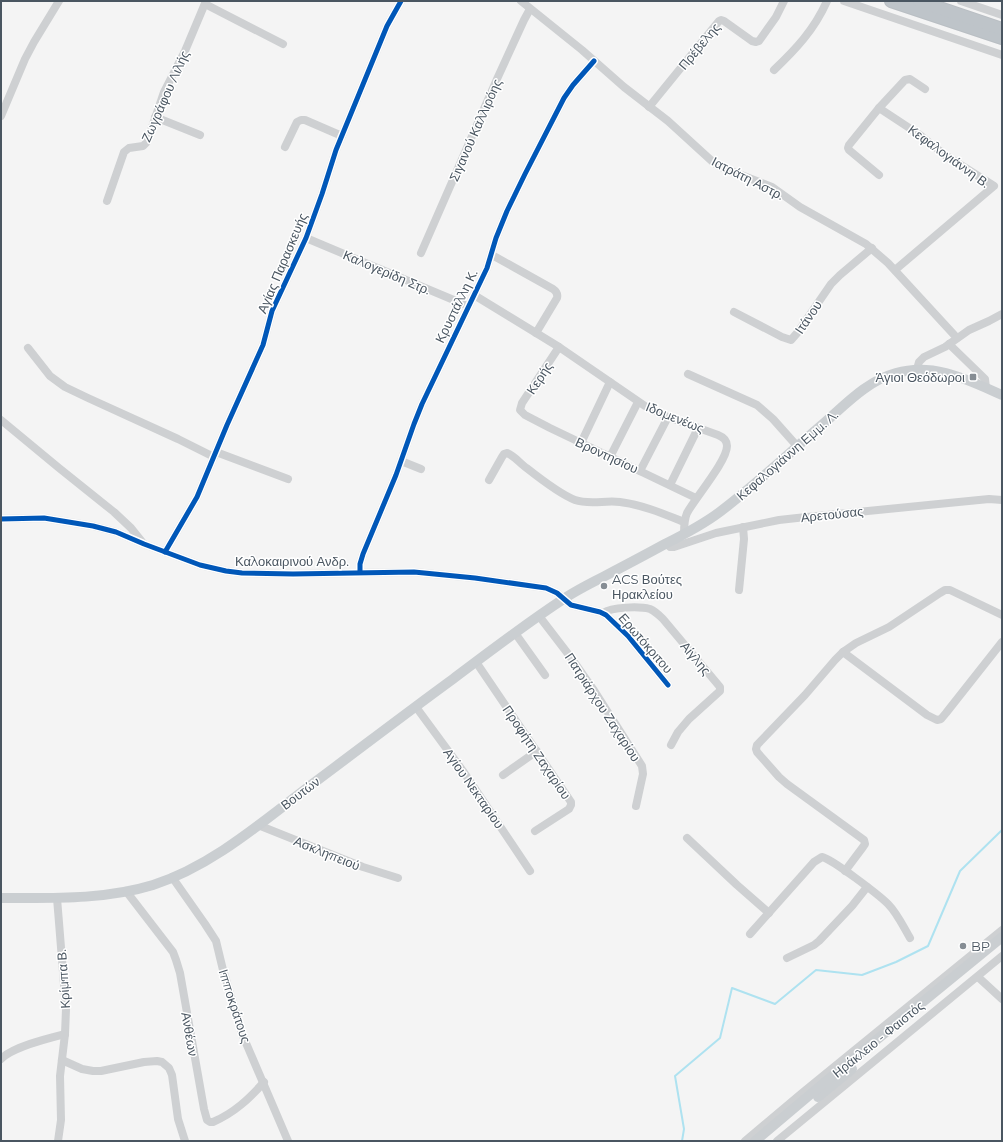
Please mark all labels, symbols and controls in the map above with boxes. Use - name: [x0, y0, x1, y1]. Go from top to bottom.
- street label: Πρέβελης: [675, 19, 723, 73]
- street label: Ζωγράφου Λιλής: [138, 48, 192, 144]
- street label: Σιγανού Καλλιρόης: [445, 76, 505, 184]
- street label: Κεφαλογιάννη Β.: [905, 121, 993, 191]
- street label: Ιατράτη Αστρ.: [709, 153, 787, 203]
- street label: Αγίας Παρασκευής: [254, 210, 310, 316]
- street label: Καλογερίδη Στρ.: [341, 246, 433, 298]
- street label: Κρυστάλλη Κ.: [431, 266, 481, 345]
- street label: Ιτάνου: [791, 297, 825, 337]
- street label: Κερής: [523, 359, 555, 397]
- place label: Άγιοι Θεόδωροι: [876, 369, 965, 385]
- marker: Άγιοι Θεόδωροι: [968, 372, 978, 382]
- street label: Ιδομενέως: [644, 398, 706, 436]
- street label: Κεφαλογιάννη Εμμ. Λ.: [733, 406, 841, 504]
- street label: Βροντησίου: [573, 434, 641, 476]
- street label: Αρετούσας: [800, 503, 864, 525]
- street label: Καλοκαιρινού Ανδρ.: [235, 553, 349, 569]
- place label: ACS Βούτες Ηρακλείου: [612, 571, 682, 602]
- marker: ACS Βούτες Ηρακλείου: [599, 581, 609, 591]
- street label: Ερωτόκριτου: [616, 610, 676, 676]
- street label: Αίγλης: [677, 638, 715, 678]
- street label: Πατριάρχου Ζαχαρίου: [562, 650, 644, 764]
- street label: Προφήτη Ζαχαρίου: [500, 702, 574, 802]
- street label: Αγίου Νεκταρίου: [440, 745, 508, 831]
- street label: Βουτών: [277, 773, 323, 813]
- street label: Ασκληπειού: [292, 832, 362, 874]
- place label: BP: [971, 938, 990, 954]
- marker: BP: [958, 941, 968, 951]
- street label: Κρίμπα Β.: [53, 949, 73, 1009]
- street label: Ιπποκράτους: [216, 967, 254, 1045]
- street label: Ηράκλειο - Φαιστός: [829, 997, 927, 1081]
- street label: Ανθέων: [178, 1011, 202, 1057]

